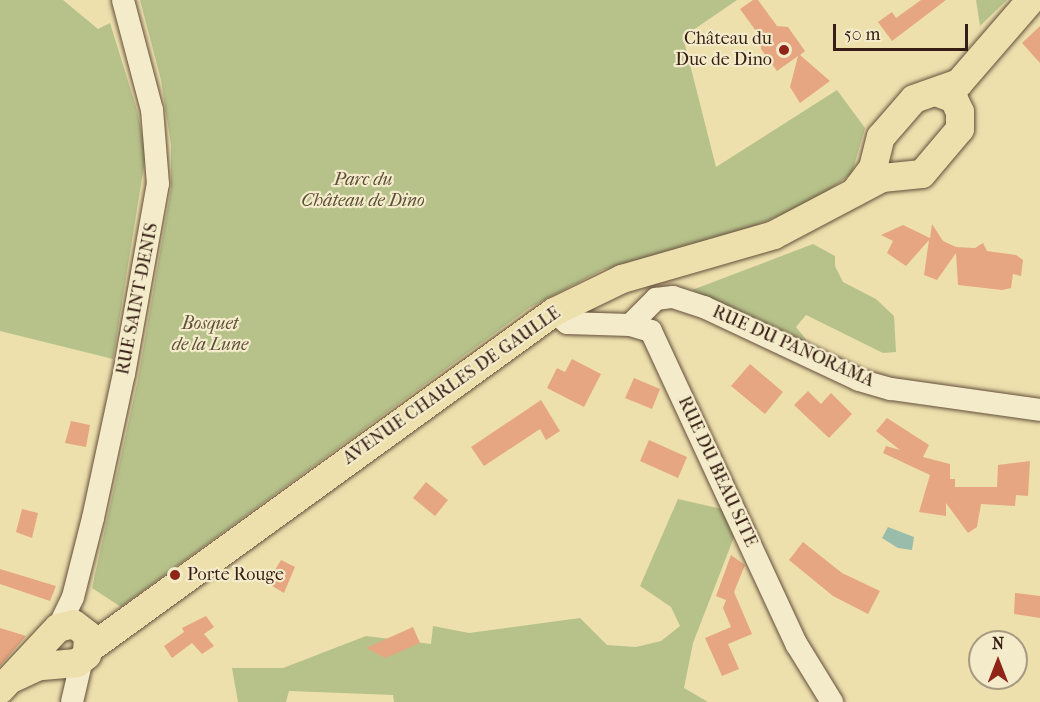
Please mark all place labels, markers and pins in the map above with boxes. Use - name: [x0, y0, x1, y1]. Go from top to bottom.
- place label: Château du Duc de Dino: [675, 29, 772, 72]
- marker: Château du Duc de Dino: [777, 43, 791, 57]
- place label: Porte Rouge: [187, 564, 284, 586]
- marker: Porte Rouge: [168, 568, 182, 582]

